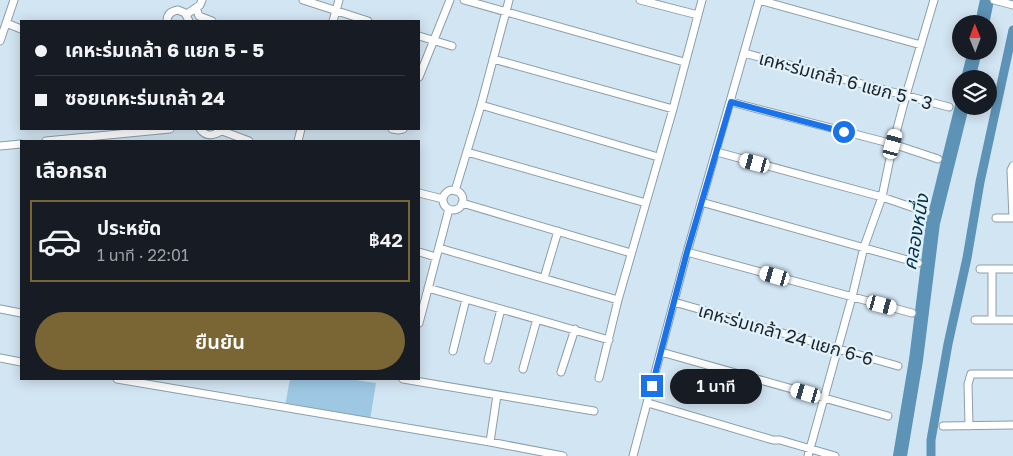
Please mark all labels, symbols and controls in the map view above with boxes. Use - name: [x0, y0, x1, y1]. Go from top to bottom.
- north arrow: [952, 15, 998, 60]
- map controls: [952, 15, 997, 115]
- text: เคหะร่มเกล้า 6 แยก 5 - 5: [65, 38, 264, 61]
- street label: เคหะร่มเกล้า 6 แยก 5 - 3: [757, 46, 935, 114]
- button: layers: [952, 70, 997, 115]
- text: ซอยเคหะร่มเกล้า 24: [65, 86, 225, 109]
- route start: [833, 121, 855, 143]
- car: [881, 128, 904, 160]
- car: [738, 152, 771, 174]
- text: เลือกรถ: [35, 156, 108, 183]
- water label: คลองหนึ่ง: [896, 191, 933, 272]
- text: ประหยัด: [97, 216, 161, 239]
- icon: car: [37, 219, 82, 264]
- text: ฿42: [369, 228, 403, 251]
- text: 1 นาที · 22:01: [97, 245, 189, 265]
- car: [758, 265, 791, 287]
- car: [865, 294, 898, 316]
- street label: เคหะร่มเกล้า 24 แยก 6-6: [696, 298, 876, 370]
- button: ยืนยัน: [35, 312, 405, 370]
- callout: 1 นาที: [670, 368, 762, 404]
- route end: [641, 375, 663, 397]
- text: 1 นาที: [696, 376, 736, 396]
- car: [789, 382, 822, 404]

